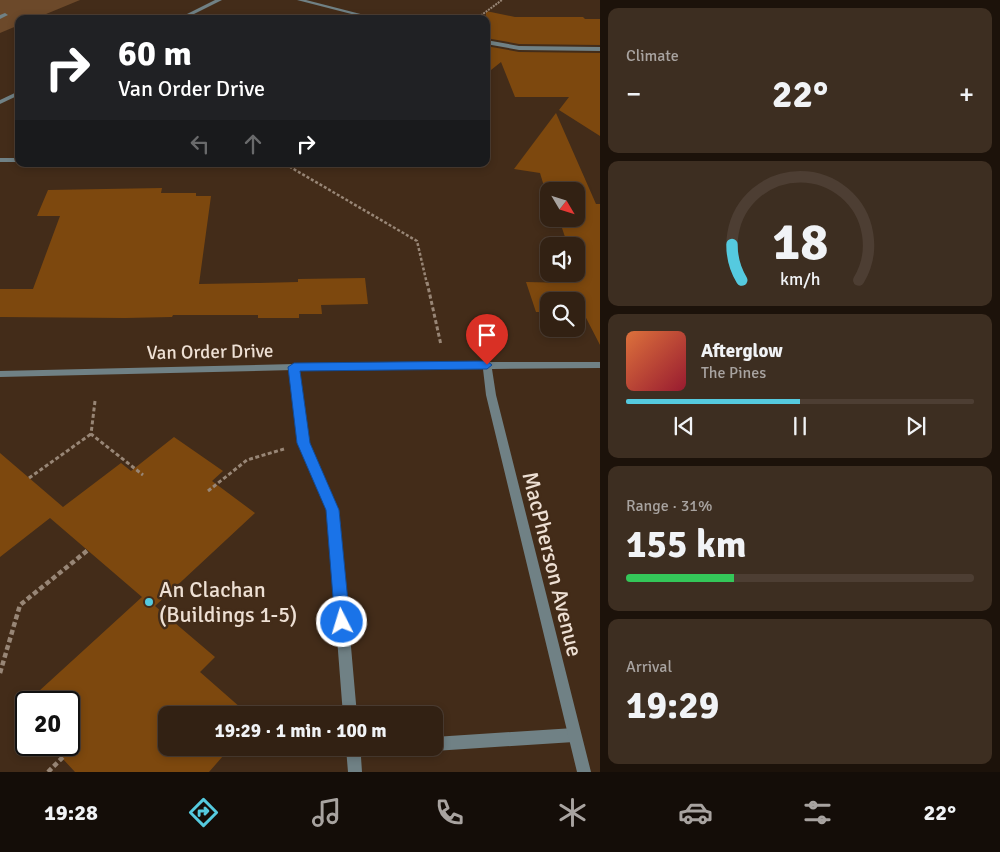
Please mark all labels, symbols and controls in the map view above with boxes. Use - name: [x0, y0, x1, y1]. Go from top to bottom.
- text: 60 m: [118, 32, 192, 75]
- icon: right: [35, 35, 100, 100]
- text: Climate: [626, 46, 679, 66]
- text: 22°: [772, 71, 828, 118]
- text: Van Order Drive: [118, 75, 265, 102]
- text: −: [626, 77, 641, 111]
- text: +: [959, 77, 974, 111]
- icon: left: [186, 130, 214, 158]
- icon: ahead: [239, 130, 267, 158]
- icon: right: [292, 130, 320, 158]
- north arrow: [540, 182, 585, 228]
- map controls: [540, 182, 585, 337]
- text: 18: [772, 210, 828, 274]
- button: sound: [540, 237, 585, 282]
- text: km/h: [780, 268, 820, 290]
- button: search: [540, 292, 585, 337]
- pin: [466, 314, 508, 365]
- icon: arrive: [473, 321, 501, 349]
- street label: Van Order Drive: [146, 339, 274, 365]
- text: Afterglow: [701, 339, 783, 363]
- text: The Pines: [701, 363, 766, 383]
- icon: previous: [670, 412, 698, 440]
- icon: pause: [786, 412, 814, 440]
- icon: next: [902, 412, 930, 440]
- street label: MacPherson Avenue: [516, 469, 589, 659]
- text: Range · 31%: [626, 496, 712, 516]
- text: 155 km: [626, 521, 747, 568]
- place label: An Clachan (Buildings 1-5): [159, 576, 297, 628]
- position arrow: [315, 595, 367, 647]
- marker: An Clachan (Buildings 1-5): [143, 596, 155, 608]
- text: Arrival: [626, 657, 672, 677]
- text: 19:29: [626, 682, 719, 729]
- speed limit sign: 20: [15, 691, 80, 756]
- text: 19:29 · 1 min · 100 m: [214, 719, 387, 743]
- icon: directions: [186, 795, 221, 830]
- icon: music: [309, 795, 344, 830]
- icon: phone: [432, 795, 467, 830]
- icon: climate: [555, 795, 590, 830]
- icon: car: [678, 795, 713, 830]
- icon: filters: [800, 795, 835, 830]
- text: 19:28: [44, 799, 98, 826]
- text: 22°: [923, 799, 956, 826]

